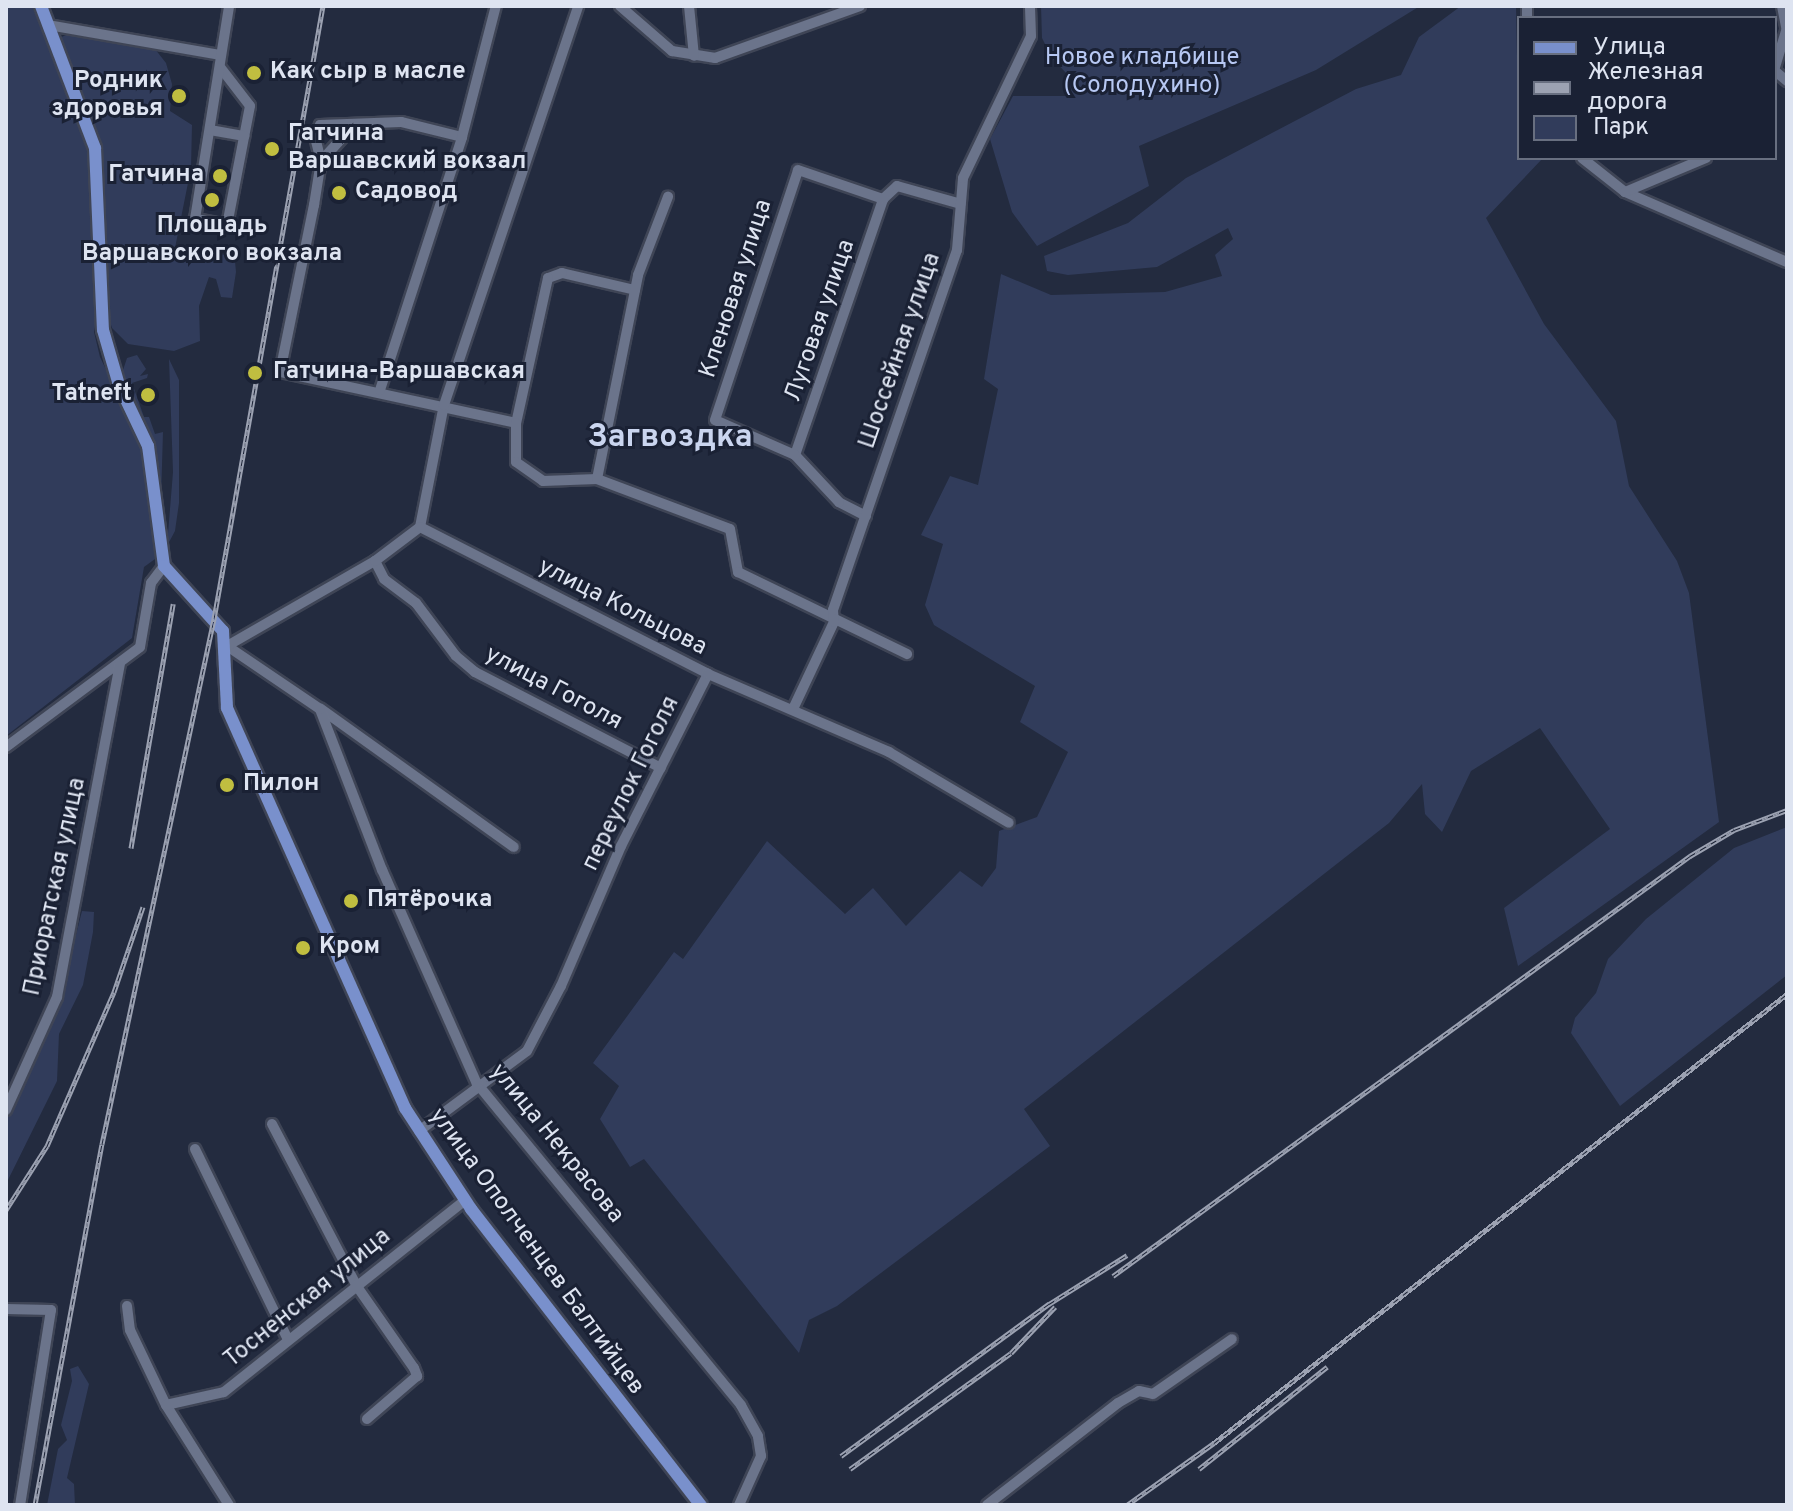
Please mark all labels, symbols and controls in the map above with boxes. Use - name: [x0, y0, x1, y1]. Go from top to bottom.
- legend: [1517, 16, 1777, 160]
- text: Улица: [1593, 33, 1666, 63]
- park label: Новое кладбище (Солодухино): [1045, 45, 1239, 101]
- text: Железная дорога: [1587, 58, 1704, 118]
- place label: Как сыр в масле: [270, 59, 466, 87]
- marker: Как сыр в масле: [245, 64, 263, 82]
- place label: Родник здоровья: [51, 68, 163, 124]
- marker: Родник здоровья: [170, 87, 188, 105]
- text: Парк: [1593, 113, 1649, 143]
- place label: Гатчина Варшавский вокзал: [288, 121, 526, 177]
- marker: Гатчина Варшавский вокзал: [263, 140, 281, 158]
- place label: Гатчина: [108, 162, 204, 190]
- marker: Гатчина: [211, 167, 229, 185]
- place label: Садовод: [355, 179, 457, 207]
- marker: Садовод: [330, 184, 348, 202]
- marker: Площадь Варшавского вокзала: [203, 191, 221, 209]
- street label: Кленовая улица: [695, 196, 779, 382]
- place label: Площадь Варшавского вокзала: [82, 213, 342, 269]
- street label: Луговая улица: [780, 236, 862, 406]
- street label: Шоссейная улица: [854, 249, 948, 453]
- place label: Гатчина-Варшавская: [273, 359, 525, 387]
- marker: Гатчина-Варшавская: [244, 362, 266, 384]
- place label: Tatneft: [52, 381, 132, 409]
- marker: Tatneft: [139, 386, 157, 404]
- district label: Загвоздка: [587, 419, 753, 457]
- street label: улица Кольцова: [533, 553, 711, 663]
- street label: улица Гоголя: [479, 641, 627, 737]
- street label: переулок Гоголя: [577, 692, 687, 876]
- place label: Пилон: [243, 771, 319, 799]
- street label: Приоратская улица: [19, 775, 93, 999]
- marker: Пилон: [218, 776, 236, 794]
- place label: Пятёрочка: [367, 887, 492, 915]
- marker: Пятёрочка: [342, 892, 360, 910]
- place label: Кром: [319, 934, 380, 962]
- marker: Кром: [294, 939, 312, 957]
- street label: улица Некрасова: [483, 1059, 629, 1229]
- street label: улица Ополченцев Балтийцев: [422, 1103, 650, 1401]
- street label: Тосненская улица: [219, 1223, 397, 1375]

